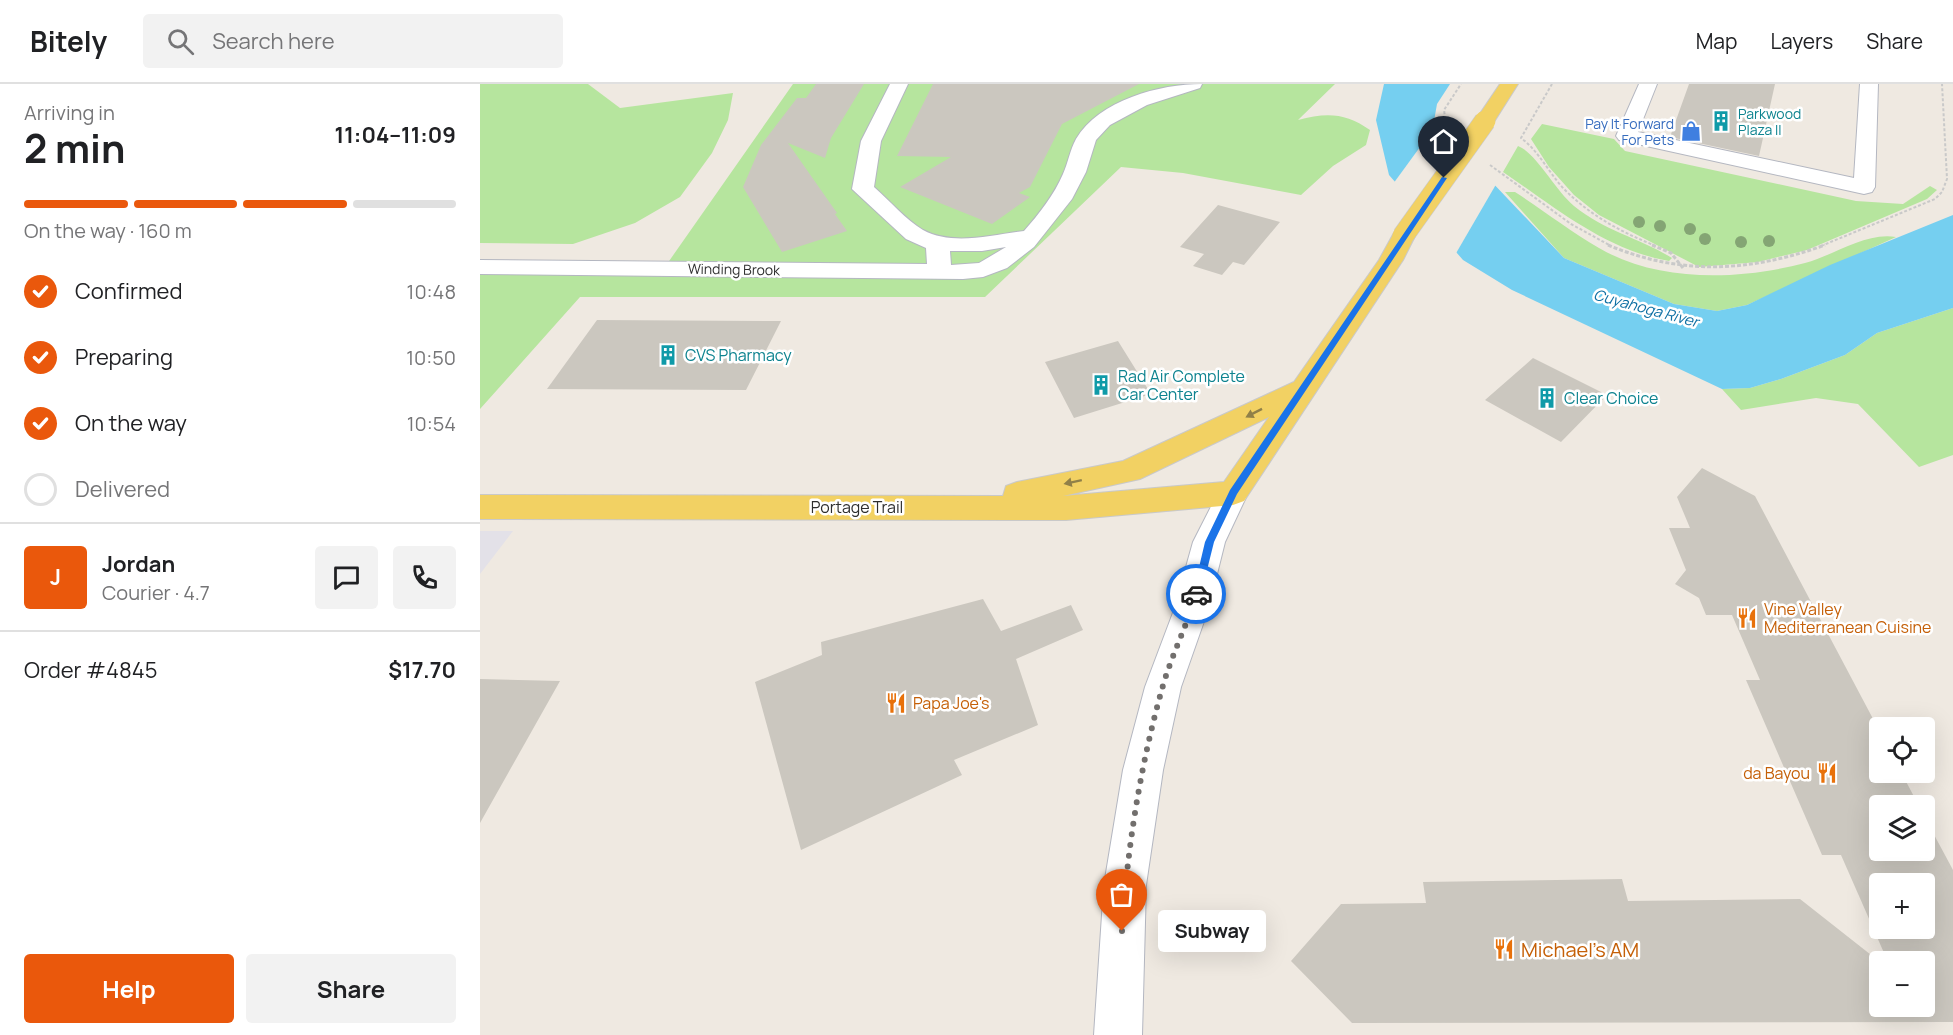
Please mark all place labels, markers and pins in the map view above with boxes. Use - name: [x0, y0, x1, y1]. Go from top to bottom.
- place label: Parkwood Plaza II: [1738, 104, 1801, 139]
- building icon: Parkwood Plaza II: [1709, 109, 1733, 133]
- place label: Pay It Forward For Pets: [1585, 114, 1674, 149]
- pin: [1418, 116, 1469, 178]
- shop icon: Pay It Forward For Pets: [1679, 119, 1703, 143]
- building icon: CVS Pharmacy: [656, 343, 680, 367]
- place label: CVS Pharmacy: [685, 344, 792, 366]
- place label: Rad Air Complete Car Center: [1118, 365, 1245, 405]
- building icon: Rad Air Complete Car Center: [1089, 373, 1113, 397]
- building icon: Clear Choice: [1535, 386, 1559, 410]
- place label: Clear Choice: [1564, 387, 1658, 409]
- place label: Vine Valley Mediterranean Cuisine: [1764, 598, 1931, 638]
- restaurant icon: Vine Valley Mediterranean Cuisine: [1735, 606, 1759, 630]
- restaurant icon: Papa Joe's: [884, 691, 908, 715]
- place label: Papa Joe's: [913, 692, 990, 714]
- restaurant icon: da Bayou: [1815, 761, 1839, 785]
- place label: da Bayou: [1743, 762, 1810, 784]
- pin: [1096, 869, 1147, 931]
- callout: Subway: [1158, 910, 1266, 952]
- place label: Michael's AM: [1521, 936, 1639, 963]
- restaurant icon: Michael's AM: [1492, 937, 1516, 961]

